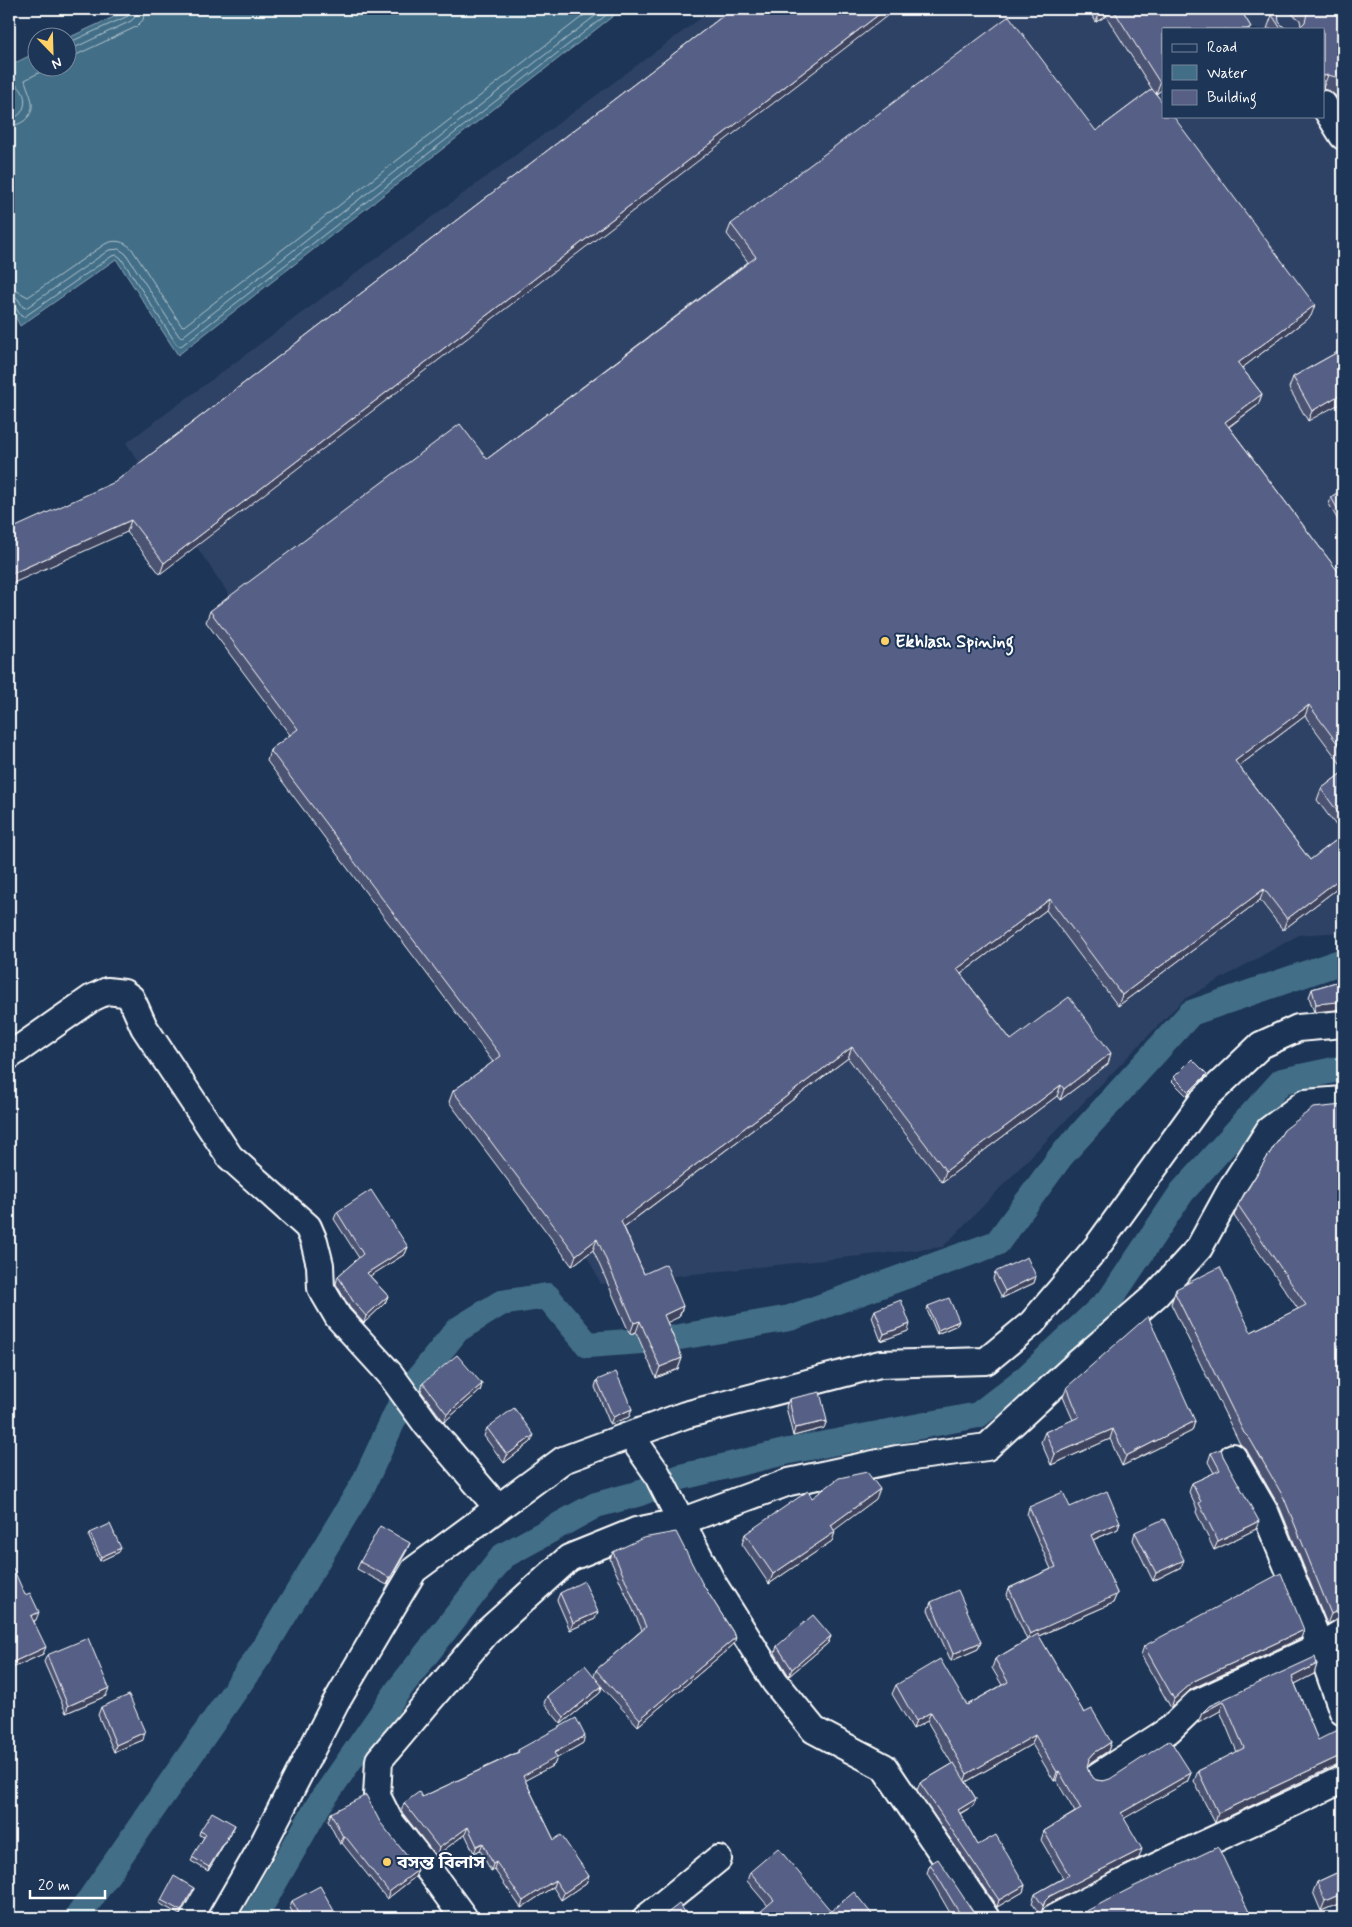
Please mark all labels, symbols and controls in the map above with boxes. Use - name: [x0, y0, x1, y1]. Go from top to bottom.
- north arrow: [28, 28, 78, 78]
- legend: [1162, 28, 1324, 118]
- text: Road: [1207, 38, 1237, 58]
- text: N: [49, 53, 64, 73]
- text: Water: [1207, 64, 1247, 84]
- text: Building: [1207, 88, 1257, 109]
- place label: Ekhlash Spining: [895, 630, 1014, 656]
- marker: Ekhlash Spining: [879, 635, 891, 647]
- place label: বসন্ত বিলাস: [396, 1851, 485, 1875]
- marker: বসন্ত বিলাস: [381, 1856, 393, 1868]
- scale bar: [30, 1867, 105, 1899]
- text: 20 m: [38, 1876, 70, 1896]

